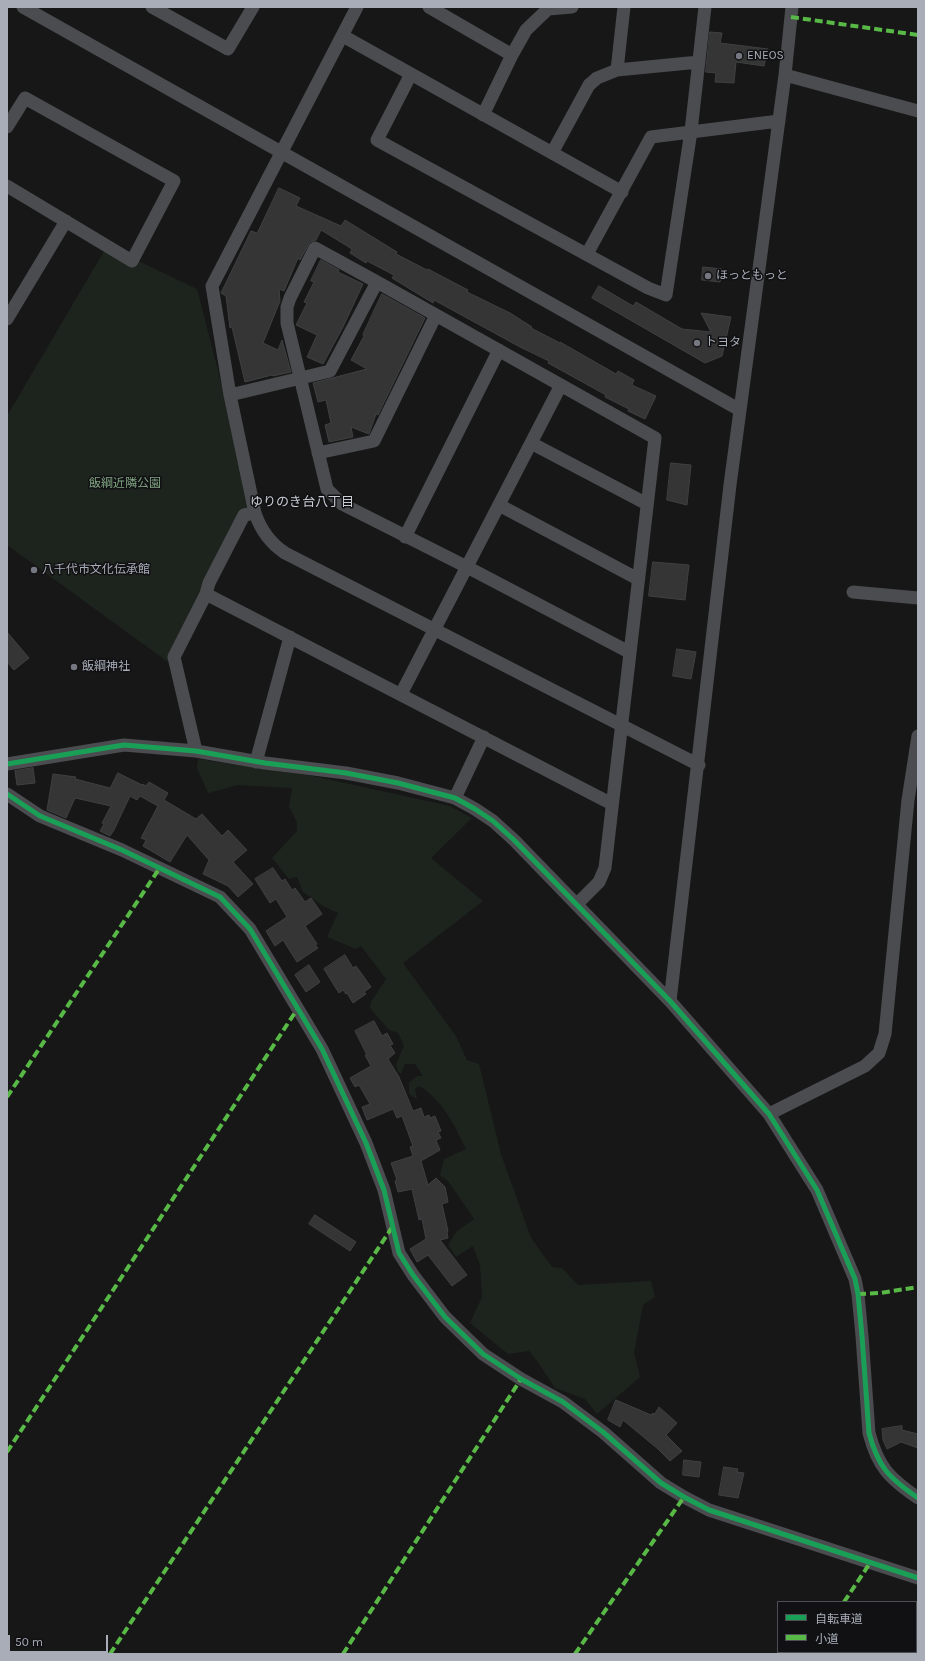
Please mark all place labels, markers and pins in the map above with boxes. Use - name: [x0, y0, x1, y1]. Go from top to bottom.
- place label: ENEOS: [747, 49, 784, 63]
- marker: ENEOS: [734, 51, 744, 61]
- place label: ほっともっと: [716, 269, 788, 283]
- marker: ほっともっと: [703, 271, 713, 281]
- place label: トヨタ: [705, 336, 741, 350]
- marker: トヨタ: [692, 338, 702, 348]
- place label: 八千代市文化伝承館: [42, 563, 150, 577]
- marker: 八千代市文化伝承館: [29, 565, 39, 575]
- place label: 飯綱神社: [82, 660, 130, 674]
- marker: 飯綱神社: [69, 662, 79, 672]

